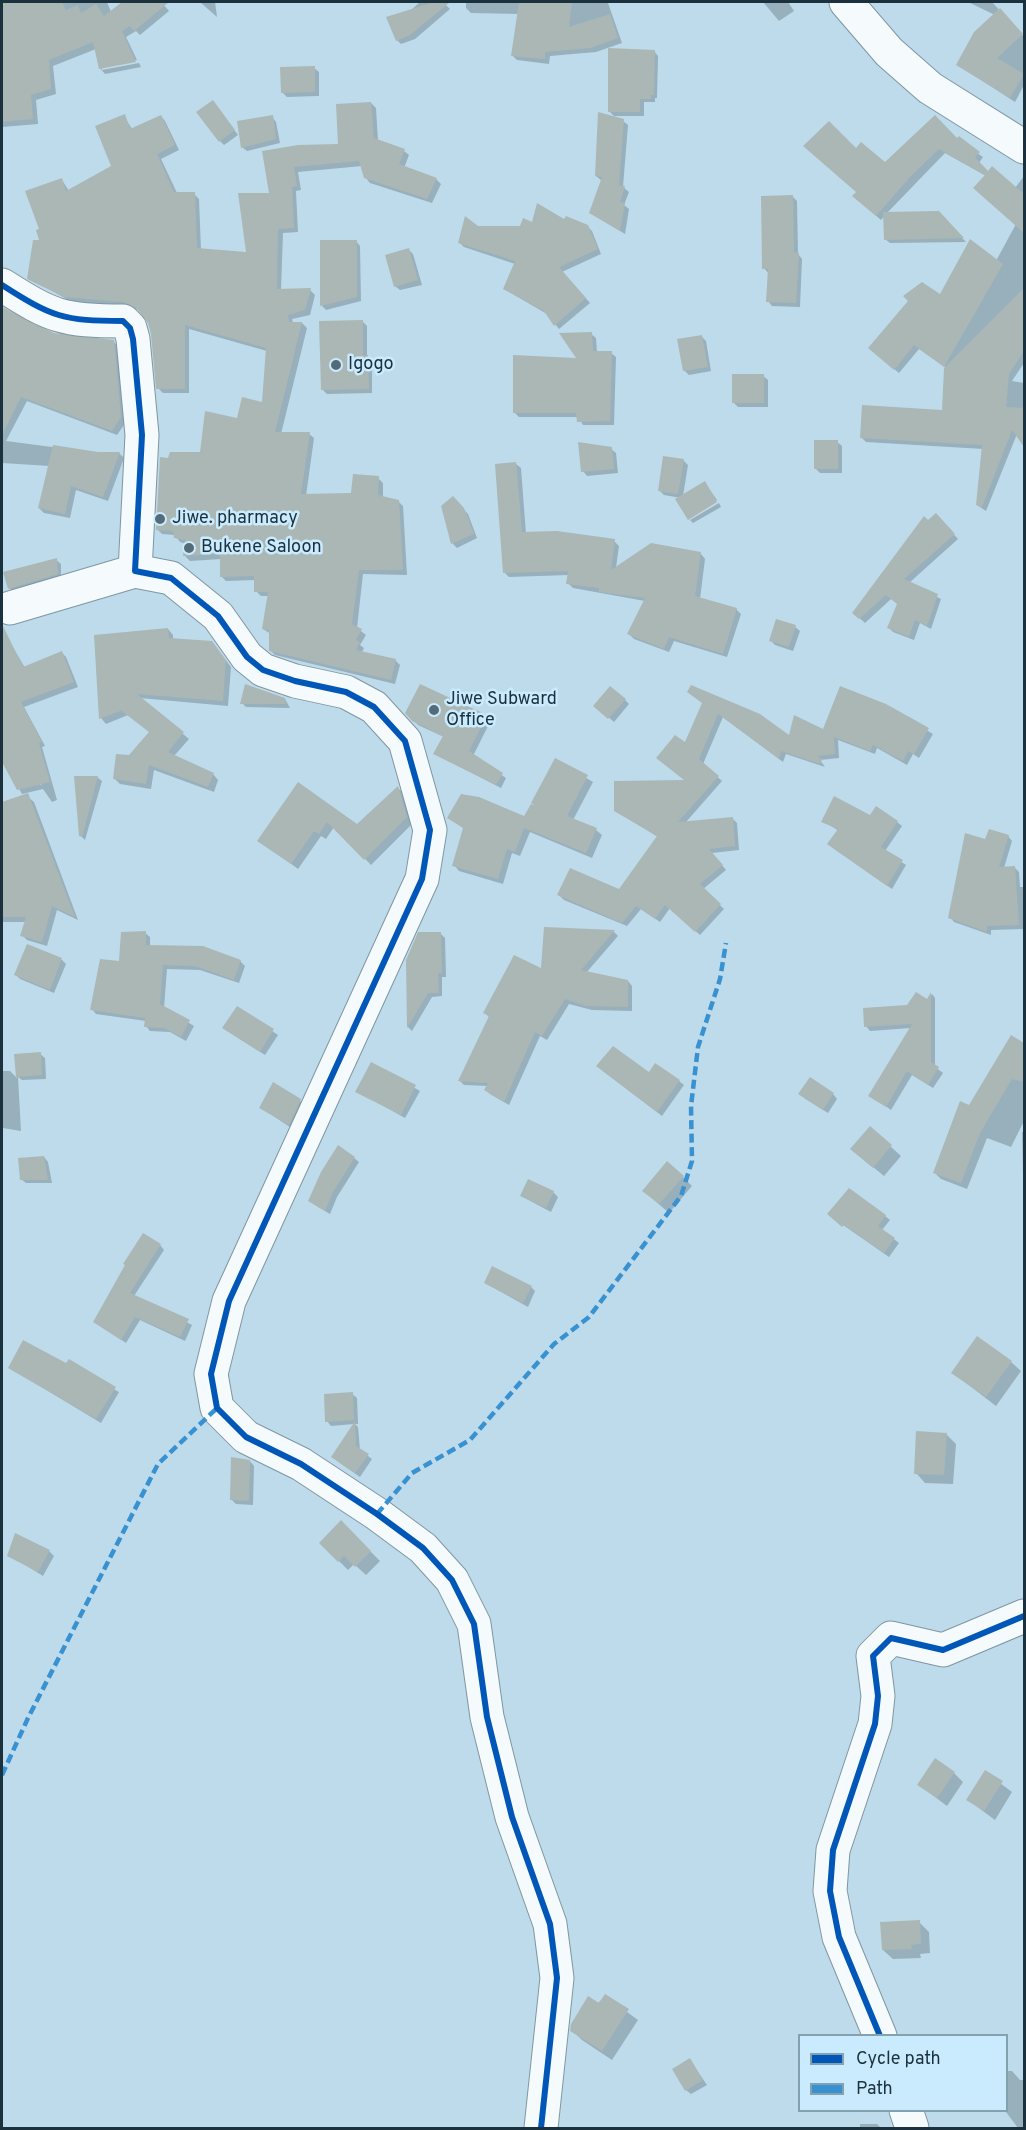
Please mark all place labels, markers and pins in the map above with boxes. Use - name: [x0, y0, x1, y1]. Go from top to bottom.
- place label: Igogo: [348, 354, 394, 376]
- marker: Igogo: [329, 358, 343, 372]
- place label: Jiwe. pharmacy: [172, 508, 298, 530]
- marker: Jiwe. pharmacy: [153, 512, 167, 526]
- place label: Bukene Saloon: [201, 537, 322, 559]
- marker: Bukene Saloon: [182, 541, 196, 555]
- place label: Jiwe Subward Office: [446, 689, 557, 732]
- marker: Jiwe Subward Office: [427, 703, 441, 717]

